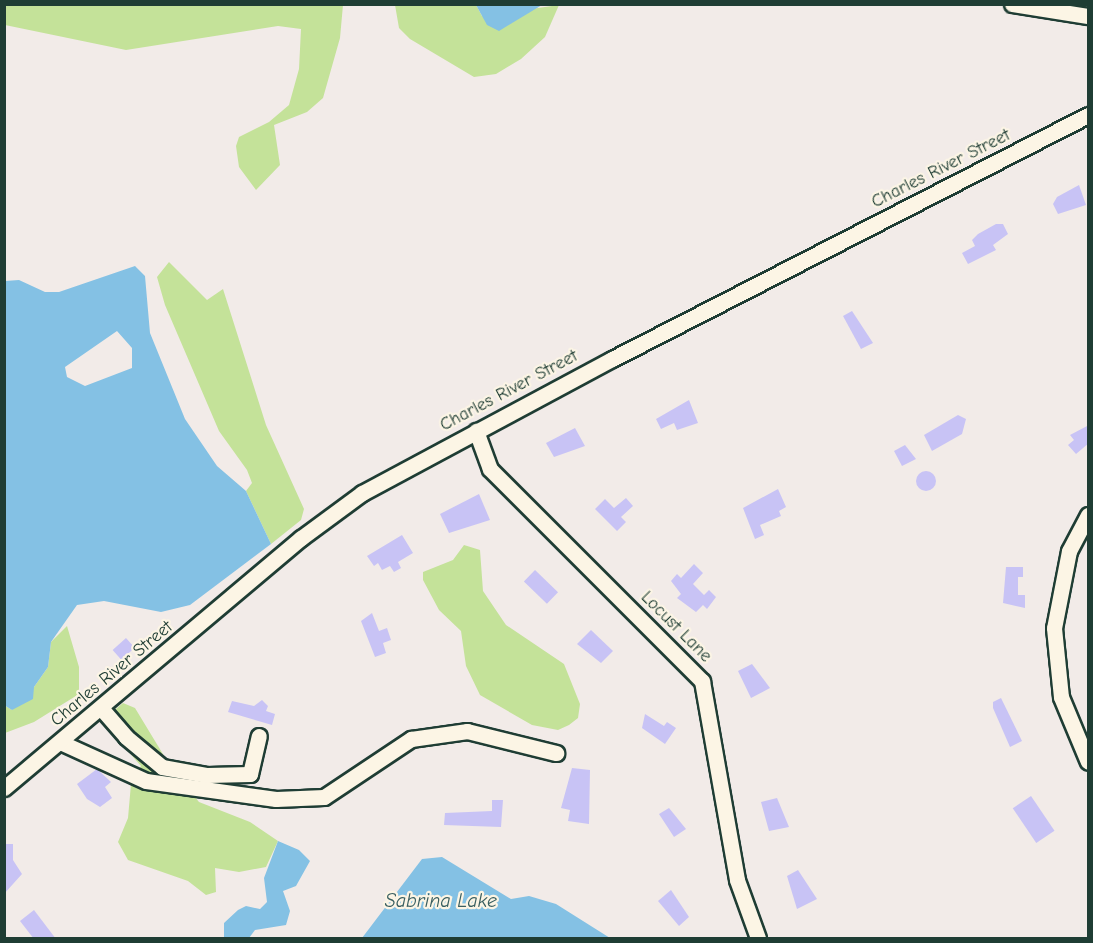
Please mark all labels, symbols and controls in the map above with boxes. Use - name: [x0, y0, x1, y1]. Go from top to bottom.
- street label: Charles River Street: [868, 125, 1014, 213]
- street label: Charles River Street: [436, 346, 582, 436]
- street label: Locust Lane: [636, 587, 716, 667]
- street label: Charles River Street: [47, 617, 177, 731]
- water label: Sabrina Lake: [385, 888, 497, 912]

